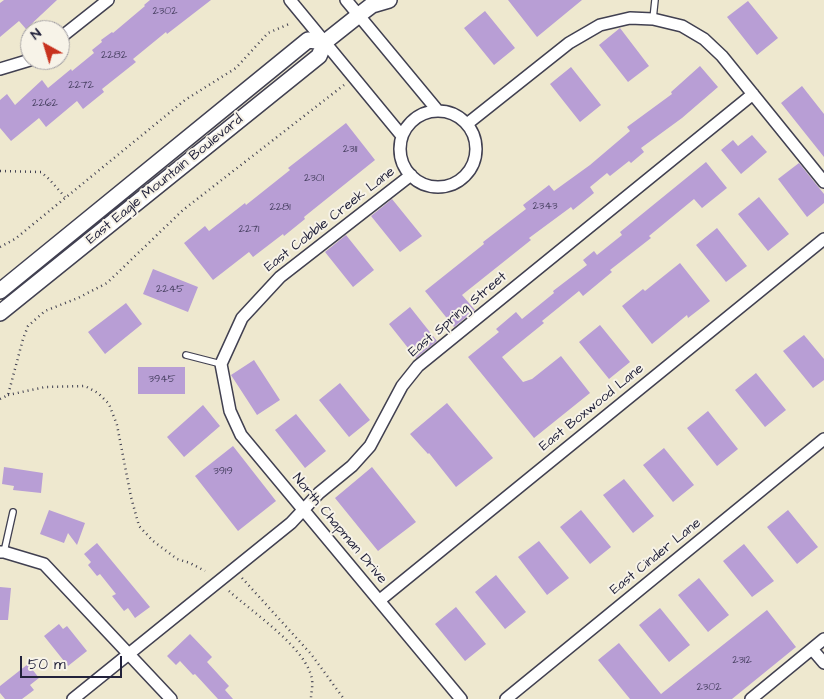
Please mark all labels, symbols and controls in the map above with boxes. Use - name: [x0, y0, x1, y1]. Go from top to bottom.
- house number: 2302: [152, 5, 178, 19]
- north arrow: [20, 20, 70, 70]
- text: N: [26, 24, 46, 45]
- house number: 2282: [101, 49, 127, 63]
- house number: 2272: [68, 79, 94, 93]
- house number: 2262: [32, 97, 58, 111]
- street label: East Eagle Mountain Boulevard: [83, 112, 247, 248]
- house number: 2311: [343, 143, 357, 157]
- street label: East Cobble Creek Lane: [261, 164, 399, 276]
- house number: 2301: [304, 172, 324, 186]
- house number: 2343: [533, 200, 557, 214]
- house number: 2281: [269, 201, 291, 215]
- house number: 2271: [239, 223, 259, 237]
- street label: East Spring Street: [405, 269, 511, 361]
- house number: 2245: [156, 283, 184, 297]
- street label: East Boxwood Lane: [536, 361, 648, 455]
- house number: 3945: [148, 373, 176, 387]
- house number: 3919: [213, 465, 233, 479]
- street label: North Chapman Drive: [288, 470, 390, 588]
- street label: East Cinder Lane: [607, 515, 705, 599]
- scale bar: [22, 646, 125, 678]
- text: 50 m: [28, 654, 66, 675]
- house number: 2312: [732, 654, 752, 668]
- house number: 2302: [696, 681, 722, 695]

